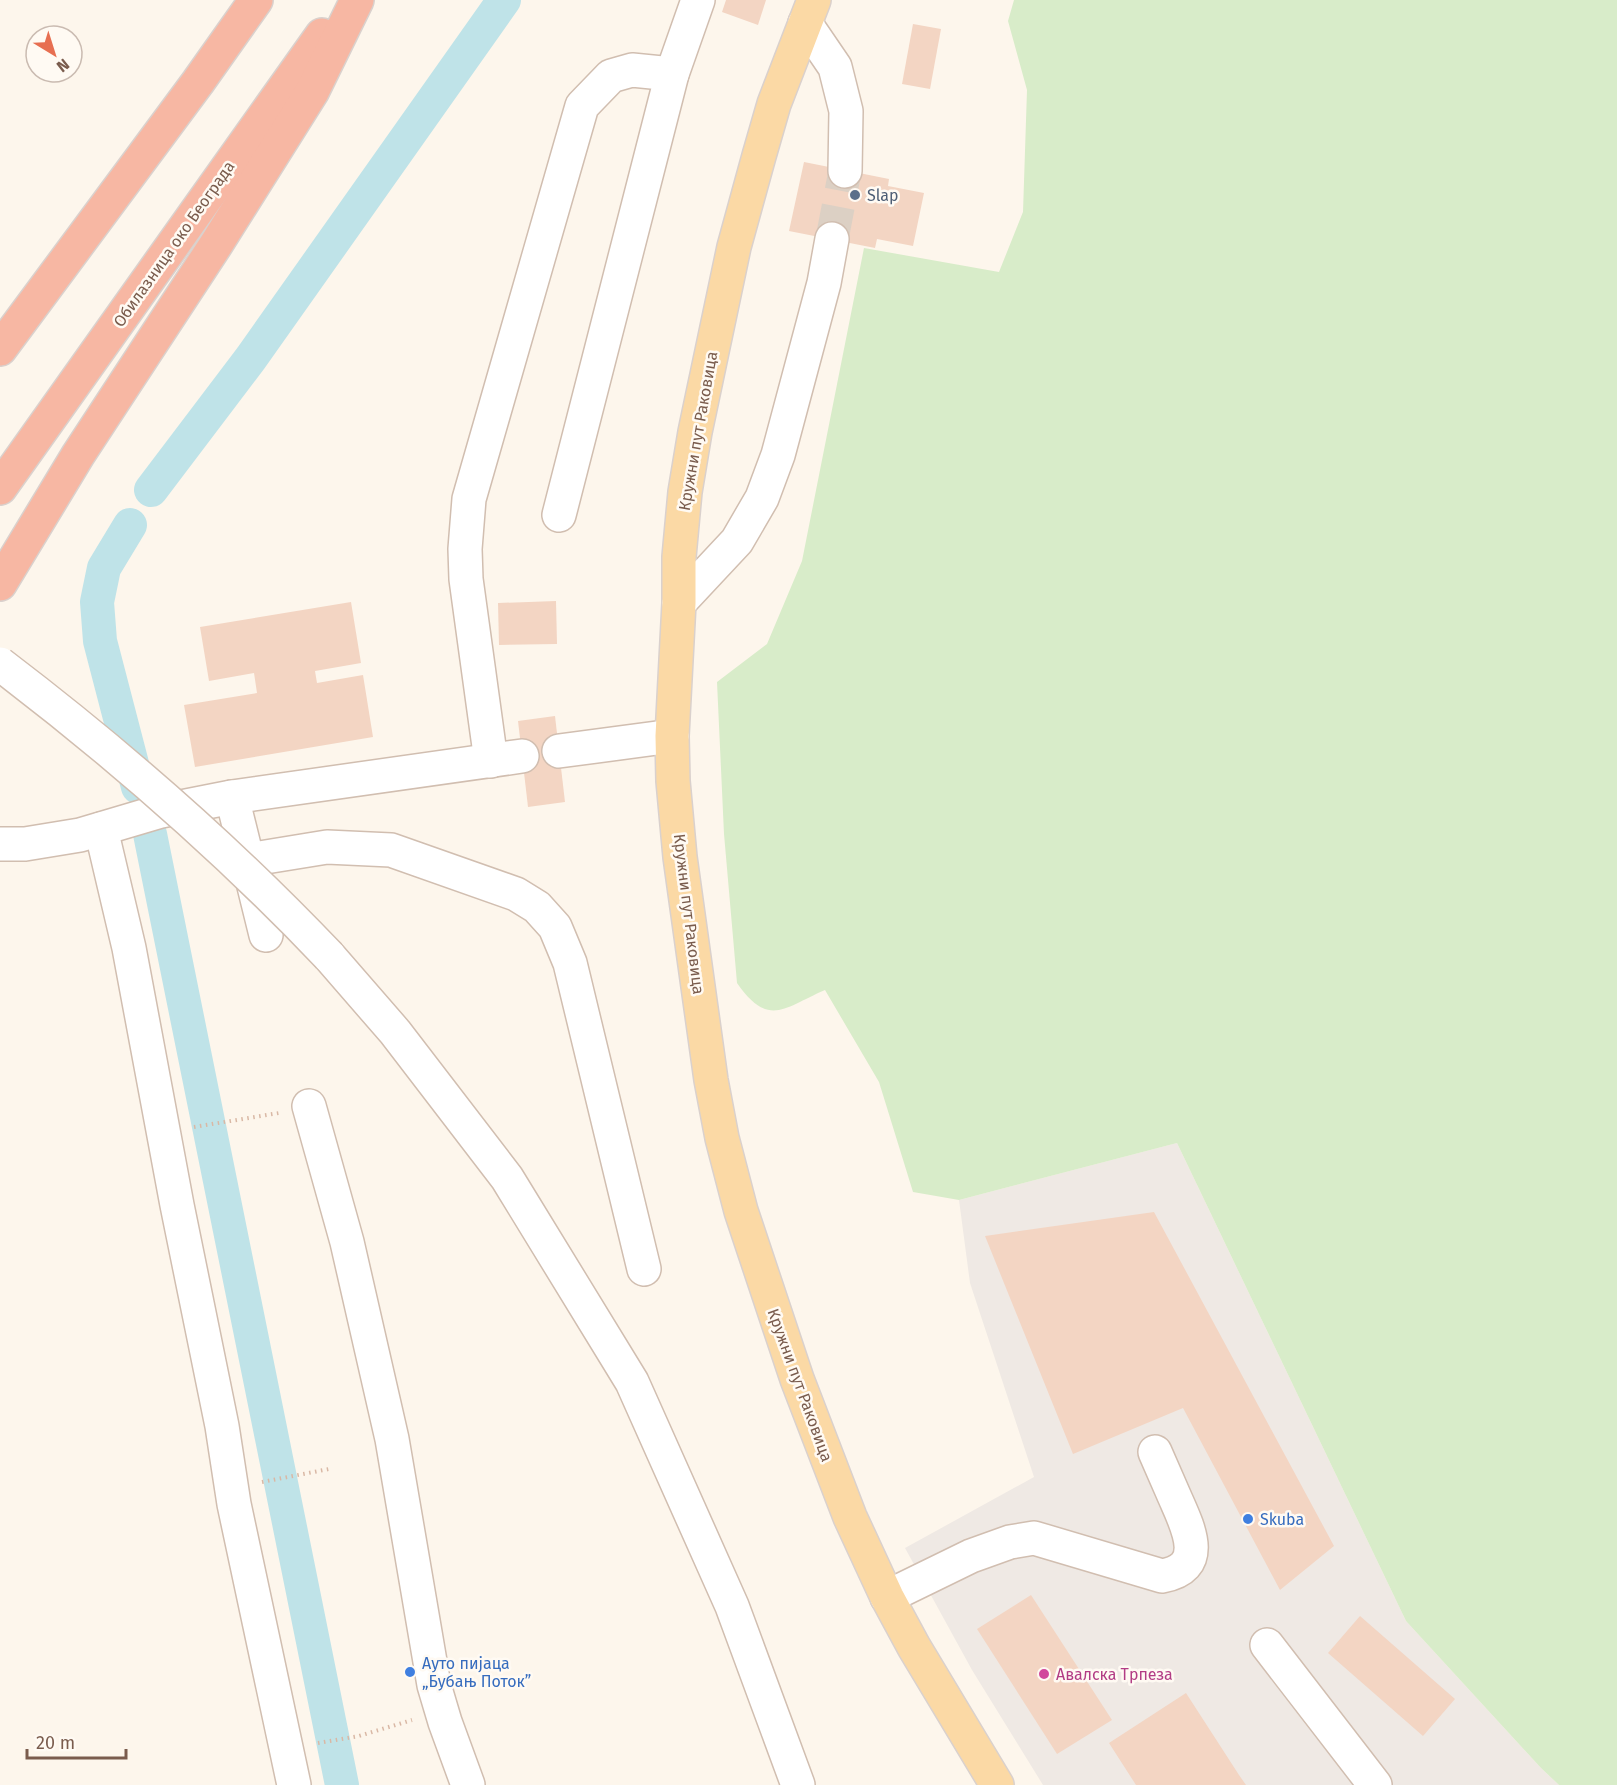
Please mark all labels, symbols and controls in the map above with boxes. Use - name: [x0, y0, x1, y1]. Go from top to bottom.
- north arrow: [24, 24, 84, 84]
- text: N: [53, 55, 73, 76]
- street label: Обилазница око Београда: [109, 157, 239, 331]
- place label: Slap: [867, 186, 899, 205]
- marker: Slap: [848, 188, 862, 202]
- street label: Кружни пут Раковица: [675, 350, 721, 512]
- street label: Кружни пут Раковица: [670, 833, 708, 995]
- street label: Кружни пут Раковица: [763, 1306, 837, 1464]
- place label: Skuba: [1260, 1510, 1304, 1529]
- marker: Skuba: [1241, 1512, 1255, 1526]
- place label: Ауто пијаца „Бубањ Поток”: [422, 1654, 531, 1691]
- marker: Ауто пијаца „Бубањ Поток”: [403, 1665, 417, 1679]
- place label: Авалска Трпеза: [1056, 1665, 1173, 1684]
- marker: Авалска Трпеза: [1037, 1667, 1051, 1681]
- scale bar: [27, 1722, 126, 1760]
- text: 20 m: [36, 1732, 75, 1754]

